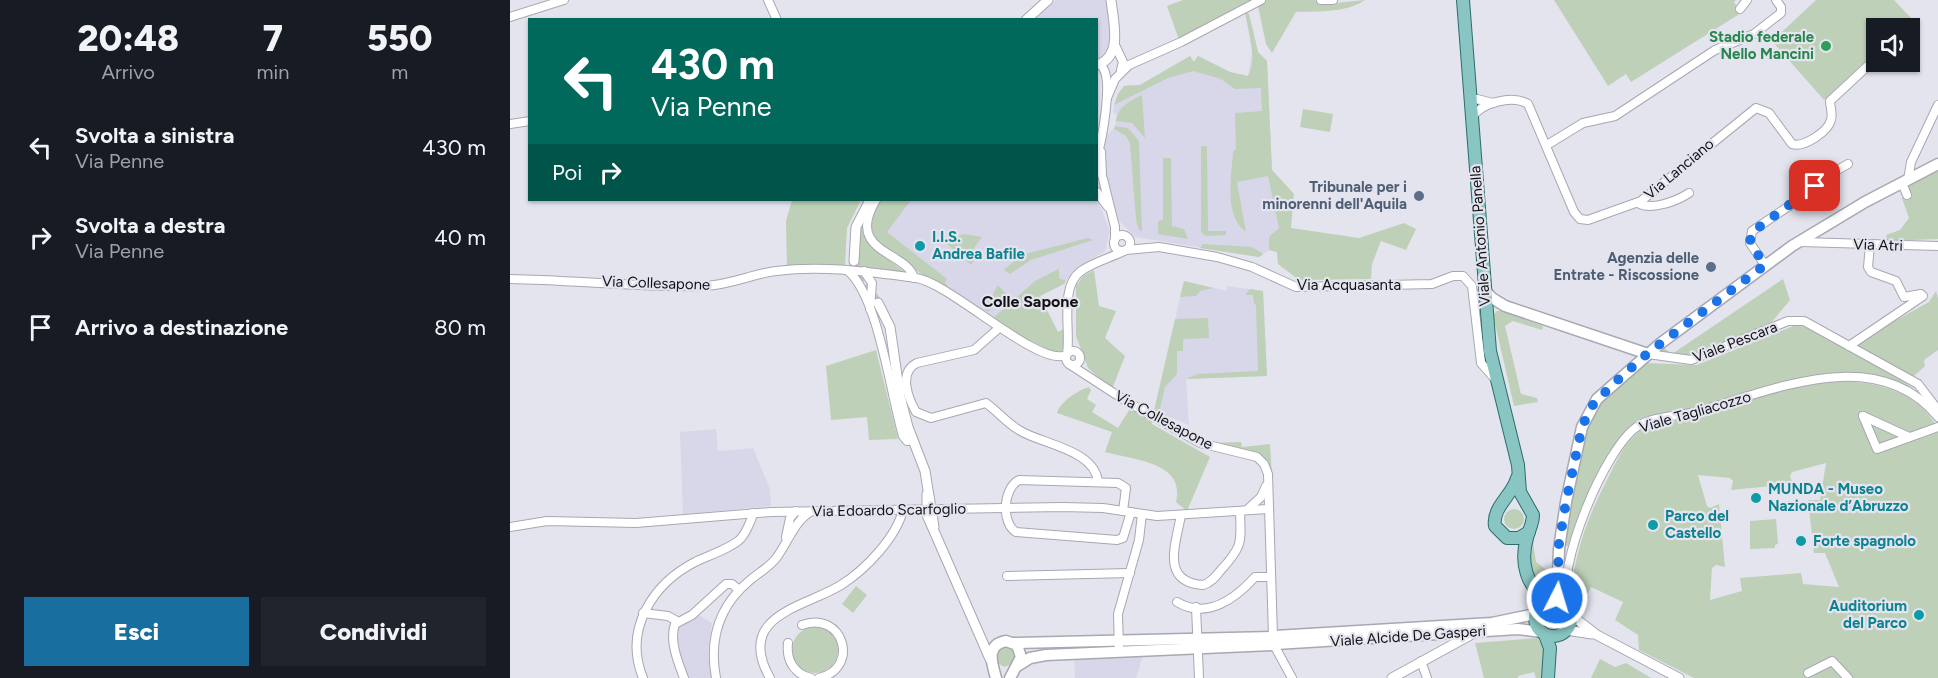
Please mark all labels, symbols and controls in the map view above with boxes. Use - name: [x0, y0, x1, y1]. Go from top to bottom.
- text: 20:48: [78, 17, 179, 60]
- text: 7: [263, 17, 283, 60]
- text: 550: [367, 17, 432, 60]
- map controls: [1866, 18, 1920, 72]
- button: sound: [1866, 18, 1920, 72]
- place label: Stadio federale Nello Mancini: [1709, 28, 1815, 63]
- text: 430 m: [651, 39, 775, 90]
- marker: Stadio federale Nello Mancini: [1819, 39, 1833, 53]
- icon: left: [552, 42, 630, 120]
- text: Arrivo: [102, 60, 155, 84]
- text: min: [256, 60, 289, 84]
- text: m: [391, 60, 408, 84]
- text: Via Penne: [651, 90, 771, 123]
- text: Svolta a sinistra: [75, 122, 234, 149]
- icon: left: [24, 131, 57, 164]
- text: 430 m: [422, 134, 486, 161]
- street label: Via Lanciano: [1641, 134, 1718, 203]
- text: Via Penne: [75, 149, 164, 173]
- icon: right: [594, 156, 627, 189]
- text: Poi: [552, 159, 582, 186]
- pin: [1789, 160, 1840, 211]
- street label: Viale Antonio Panella: [1466, 165, 1494, 307]
- icon: arrive: [1798, 169, 1831, 202]
- place label: Tribunale per i minorenni dell'Aquila: [1262, 178, 1407, 213]
- marker: Tribunale per i minorenni dell'Aquila: [1412, 189, 1426, 203]
- text: Svolta a destra: [75, 212, 225, 239]
- icon: right: [24, 221, 57, 254]
- text: 40 m: [434, 224, 486, 251]
- place label: I.I.S. Andrea Bafile: [932, 228, 1025, 263]
- street label: Via Atri: [1853, 235, 1903, 255]
- text: Via Penne: [75, 239, 164, 263]
- marker: I.I.S. Andrea Bafile: [913, 239, 927, 253]
- place label: Agenzia delle Entrate - Riscossione: [1554, 249, 1700, 284]
- marker: Agenzia delle Entrate - Riscossione: [1704, 260, 1718, 274]
- street label: Via Collesapone: [602, 272, 710, 294]
- street label: Via Acquasanta: [1297, 276, 1401, 294]
- district label: Colle Sapone: [982, 292, 1078, 311]
- icon: arrive: [24, 311, 57, 344]
- text: Arrivo a destinazione: [75, 314, 288, 341]
- text: 80 m: [434, 314, 486, 341]
- street label: Viale Pescara: [1690, 318, 1780, 366]
- street label: Via Collesapone: [1112, 387, 1216, 453]
- street label: Viale Tagliacozzo: [1637, 387, 1753, 437]
- place label: MUNDA - Museo Nazionale d’Abruzzo: [1768, 480, 1909, 515]
- marker: MUNDA - Museo Nazionale d’Abruzzo: [1749, 491, 1763, 505]
- street label: Via Edoardo Scarfoglio: [812, 500, 966, 520]
- place label: Parco del Castello: [1665, 507, 1729, 542]
- marker: Parco del Castello: [1646, 518, 1660, 532]
- place label: Forte spagnolo: [1813, 532, 1916, 550]
- marker: Forte spagnolo: [1794, 534, 1808, 548]
- position arrow: [1525, 566, 1589, 630]
- button: Esci: [24, 597, 249, 666]
- button: Condividi: [261, 597, 486, 666]
- place label: Auditorium del Parco: [1829, 597, 1907, 632]
- marker: Auditorium del Parco: [1912, 608, 1926, 622]
- street label: Viale Alcide De Gasperi: [1329, 622, 1487, 650]

